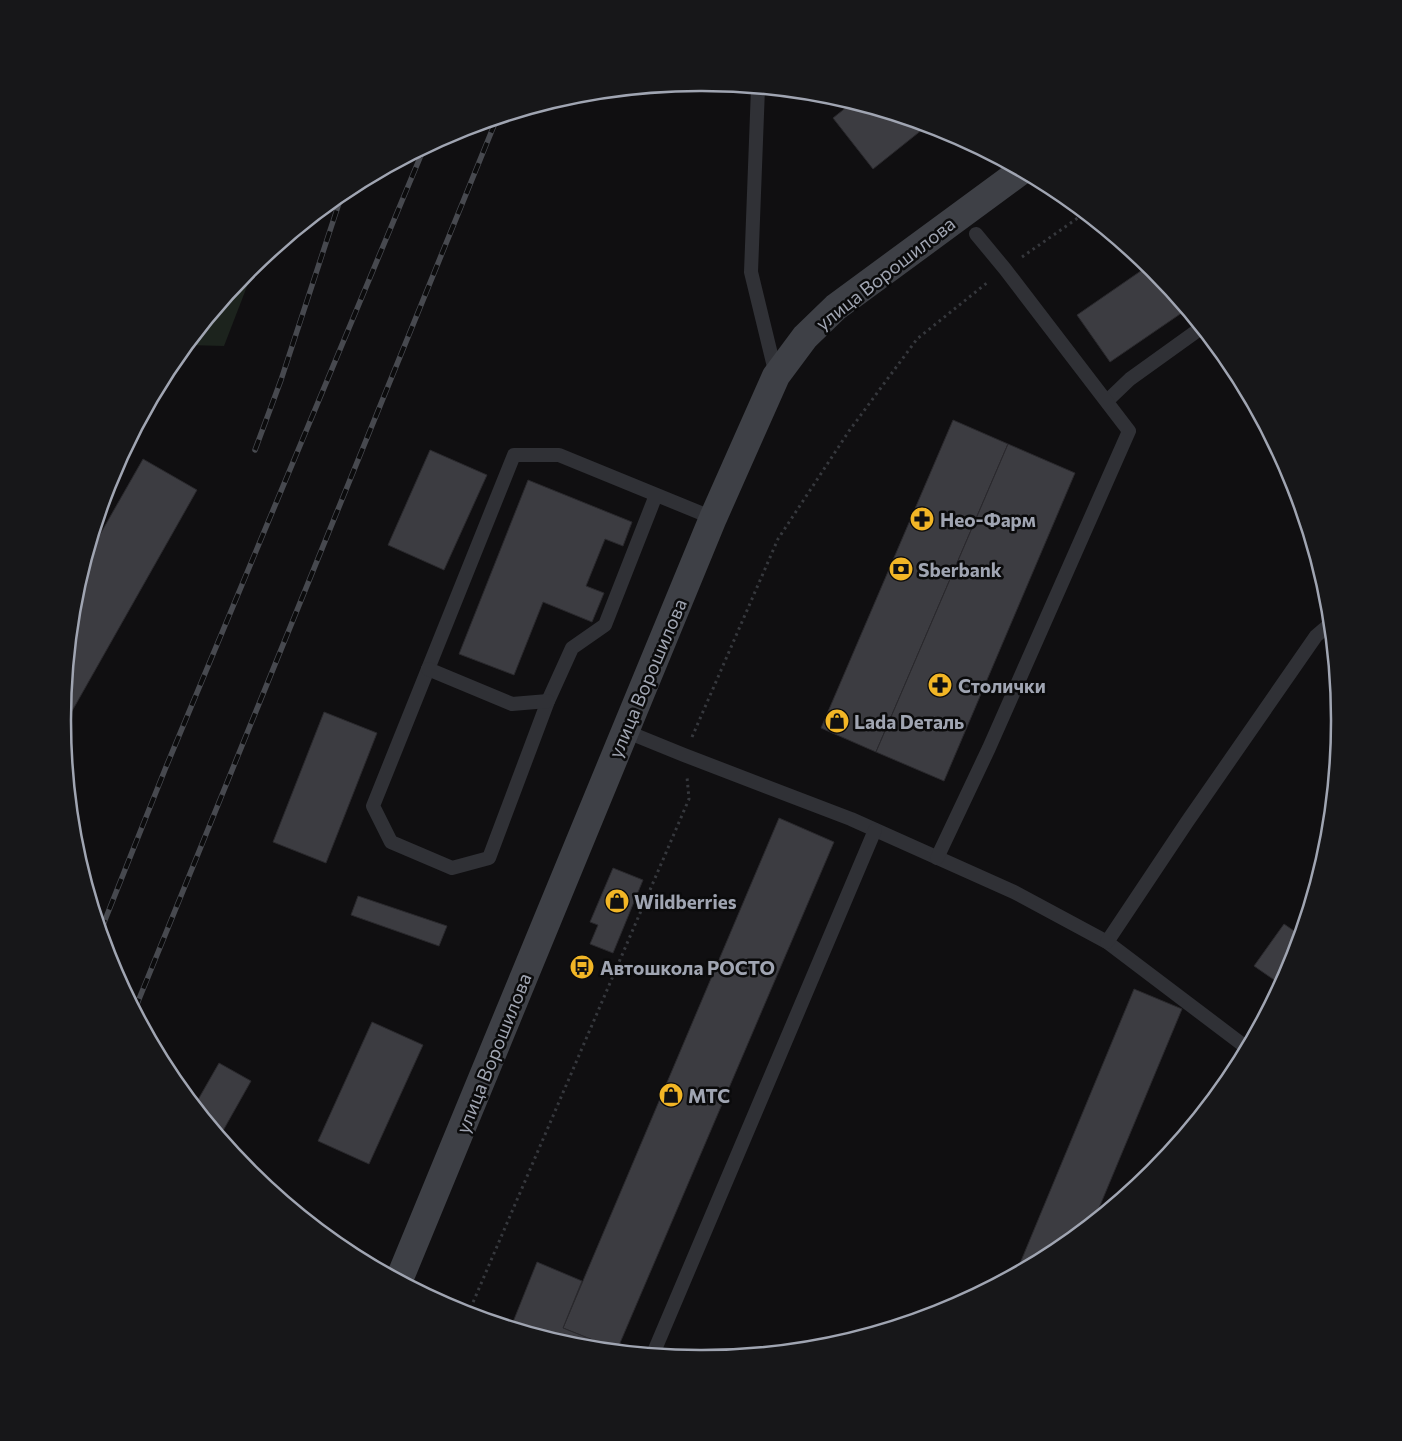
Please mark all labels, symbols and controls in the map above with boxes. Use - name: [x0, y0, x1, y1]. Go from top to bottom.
- street label: улица Ворошилова: [811, 211, 959, 335]
- pharmacy icon: Нео-Фарм: [909, 506, 935, 532]
- place label: Нео-Фарм: [940, 508, 1036, 531]
- bank icon: Sberbank: [888, 556, 914, 582]
- place label: Sberbank: [918, 558, 1002, 581]
- street label: улица Ворошилова: [603, 595, 691, 761]
- pharmacy icon: Столички: [927, 672, 953, 698]
- place label: Столички: [958, 674, 1046, 697]
- shop icon: Lada Dеталь: [824, 708, 850, 734]
- place label: Lada Dеталь: [854, 710, 964, 733]
- shop icon: Wildberries: [604, 888, 630, 914]
- place label: Wildberries: [634, 890, 737, 913]
- bus stop icon: Автошкола РОСТО: [569, 954, 595, 980]
- place label: Автошкола РОСТО: [600, 956, 775, 979]
- street label: улица Ворошилова: [450, 970, 536, 1136]
- shop icon: МТС: [658, 1082, 684, 1108]
- place label: МТС: [688, 1084, 730, 1107]

